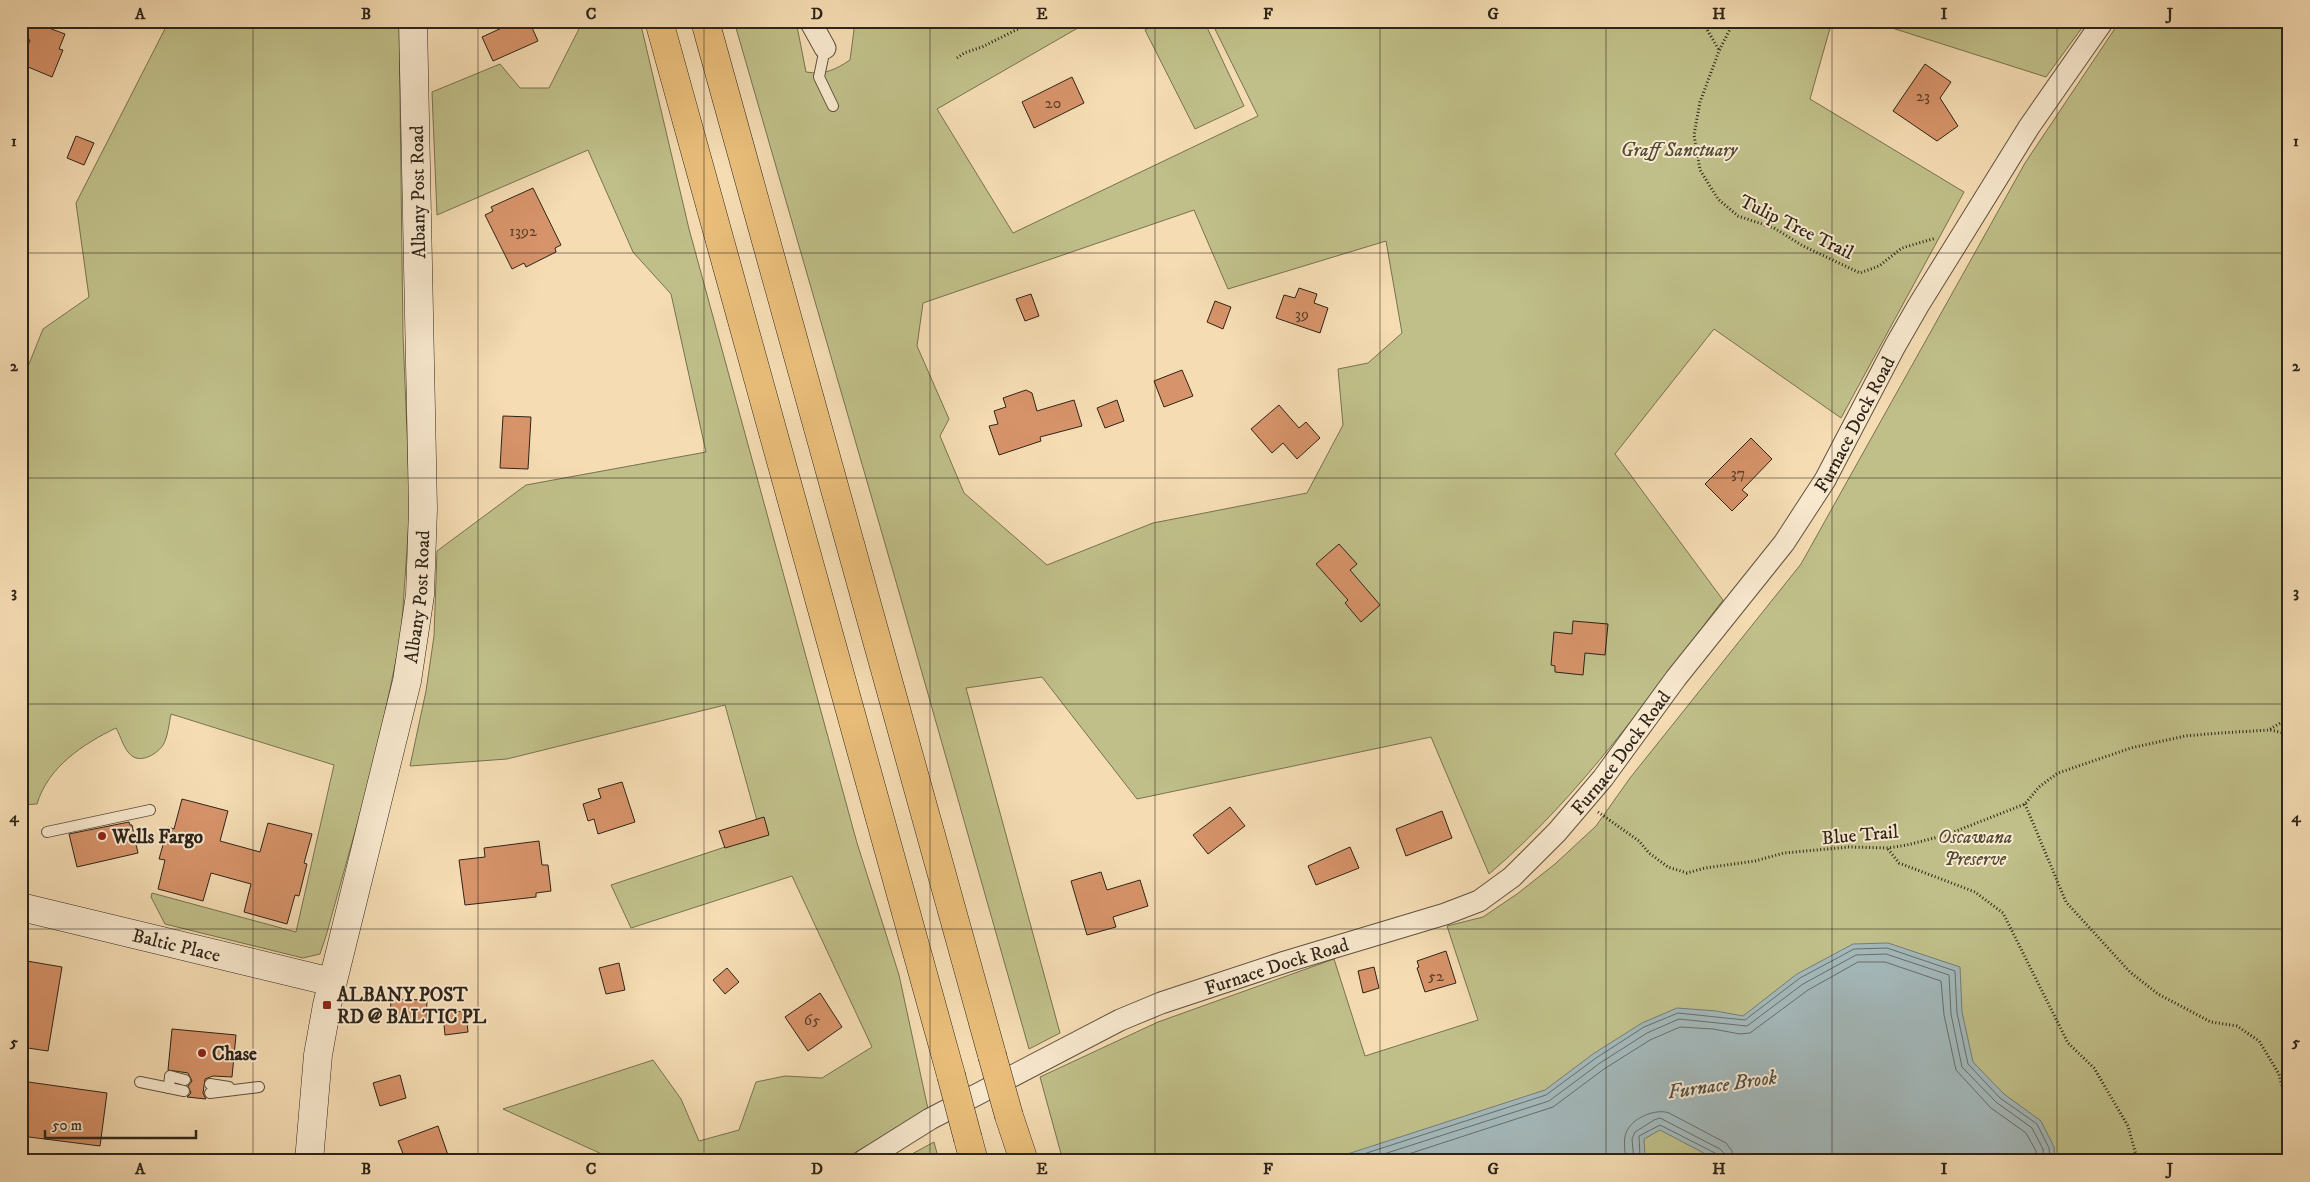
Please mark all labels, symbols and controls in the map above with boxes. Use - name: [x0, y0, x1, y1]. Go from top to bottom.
- text: A: [134, 4, 146, 24]
- text: B: [361, 4, 371, 24]
- text: C: [586, 4, 596, 24]
- text: D: [811, 4, 823, 24]
- text: E: [1036, 4, 1048, 24]
- text: F: [1263, 4, 1273, 24]
- text: G: [1487, 4, 1499, 24]
- text: H: [1712, 4, 1726, 24]
- text: I: [1941, 4, 1948, 24]
- text: J: [2165, 4, 2174, 24]
- house number: 23: [1916, 86, 1930, 106]
- house number: 20: [1045, 93, 1061, 113]
- street label: Albany Post Road: [406, 125, 431, 259]
- text: 1: [11, 131, 17, 151]
- text: 1: [2293, 131, 2299, 151]
- park label: Graff Sanctuary: [1621, 139, 1739, 162]
- street label: Tulip Tree Trail: [1736, 190, 1857, 265]
- house number: 1392: [509, 221, 537, 241]
- house number: 39: [1295, 304, 1309, 324]
- street label: Furnace Dock Road: [1810, 353, 1901, 497]
- text: 2: [10, 356, 19, 376]
- text: 2: [2292, 356, 2301, 376]
- house number: 37: [1731, 463, 1745, 483]
- street label: Albany Post Road: [400, 529, 435, 665]
- text: 3: [11, 582, 17, 602]
- text: 3: [2293, 582, 2299, 602]
- street label: Furnace Dock Road: [1567, 686, 1676, 820]
- text: 4: [8, 807, 19, 827]
- text: 4: [2290, 807, 2301, 827]
- street label: Blue Trail: [1821, 821, 1900, 850]
- place label: Wells Fargo: [111, 826, 203, 849]
- park label: Oscawana Preserve: [1938, 826, 2012, 871]
- marker: Wells Fargo: [96, 830, 108, 842]
- street label: Baltic Place: [130, 924, 223, 968]
- street label: Furnace Dock Road: [1202, 933, 1352, 1001]
- house number: 52: [1428, 966, 1444, 986]
- place label: ALBANY POST RD @ BALTIC PL: [336, 984, 487, 1029]
- marker: ALBANY POST RD @ BALTIC PL: [321, 999, 333, 1011]
- house number: 65: [804, 1010, 820, 1030]
- text: 5: [9, 1032, 18, 1052]
- text: 5: [2291, 1032, 2300, 1052]
- place label: Chase: [212, 1043, 257, 1066]
- marker: Chase: [196, 1047, 208, 1059]
- water label: Furnace Brook: [1666, 1065, 1779, 1106]
- scale bar: [45, 1107, 196, 1139]
- text: 50 m: [52, 1116, 82, 1135]
- text: A: [134, 1159, 146, 1179]
- text: B: [361, 1159, 371, 1179]
- text: C: [586, 1159, 596, 1179]
- text: D: [811, 1159, 823, 1179]
- text: E: [1036, 1159, 1048, 1179]
- text: F: [1263, 1159, 1273, 1179]
- text: G: [1487, 1159, 1499, 1179]
- text: H: [1712, 1159, 1726, 1179]
- text: I: [1941, 1159, 1948, 1179]
- text: J: [2165, 1159, 2174, 1179]

